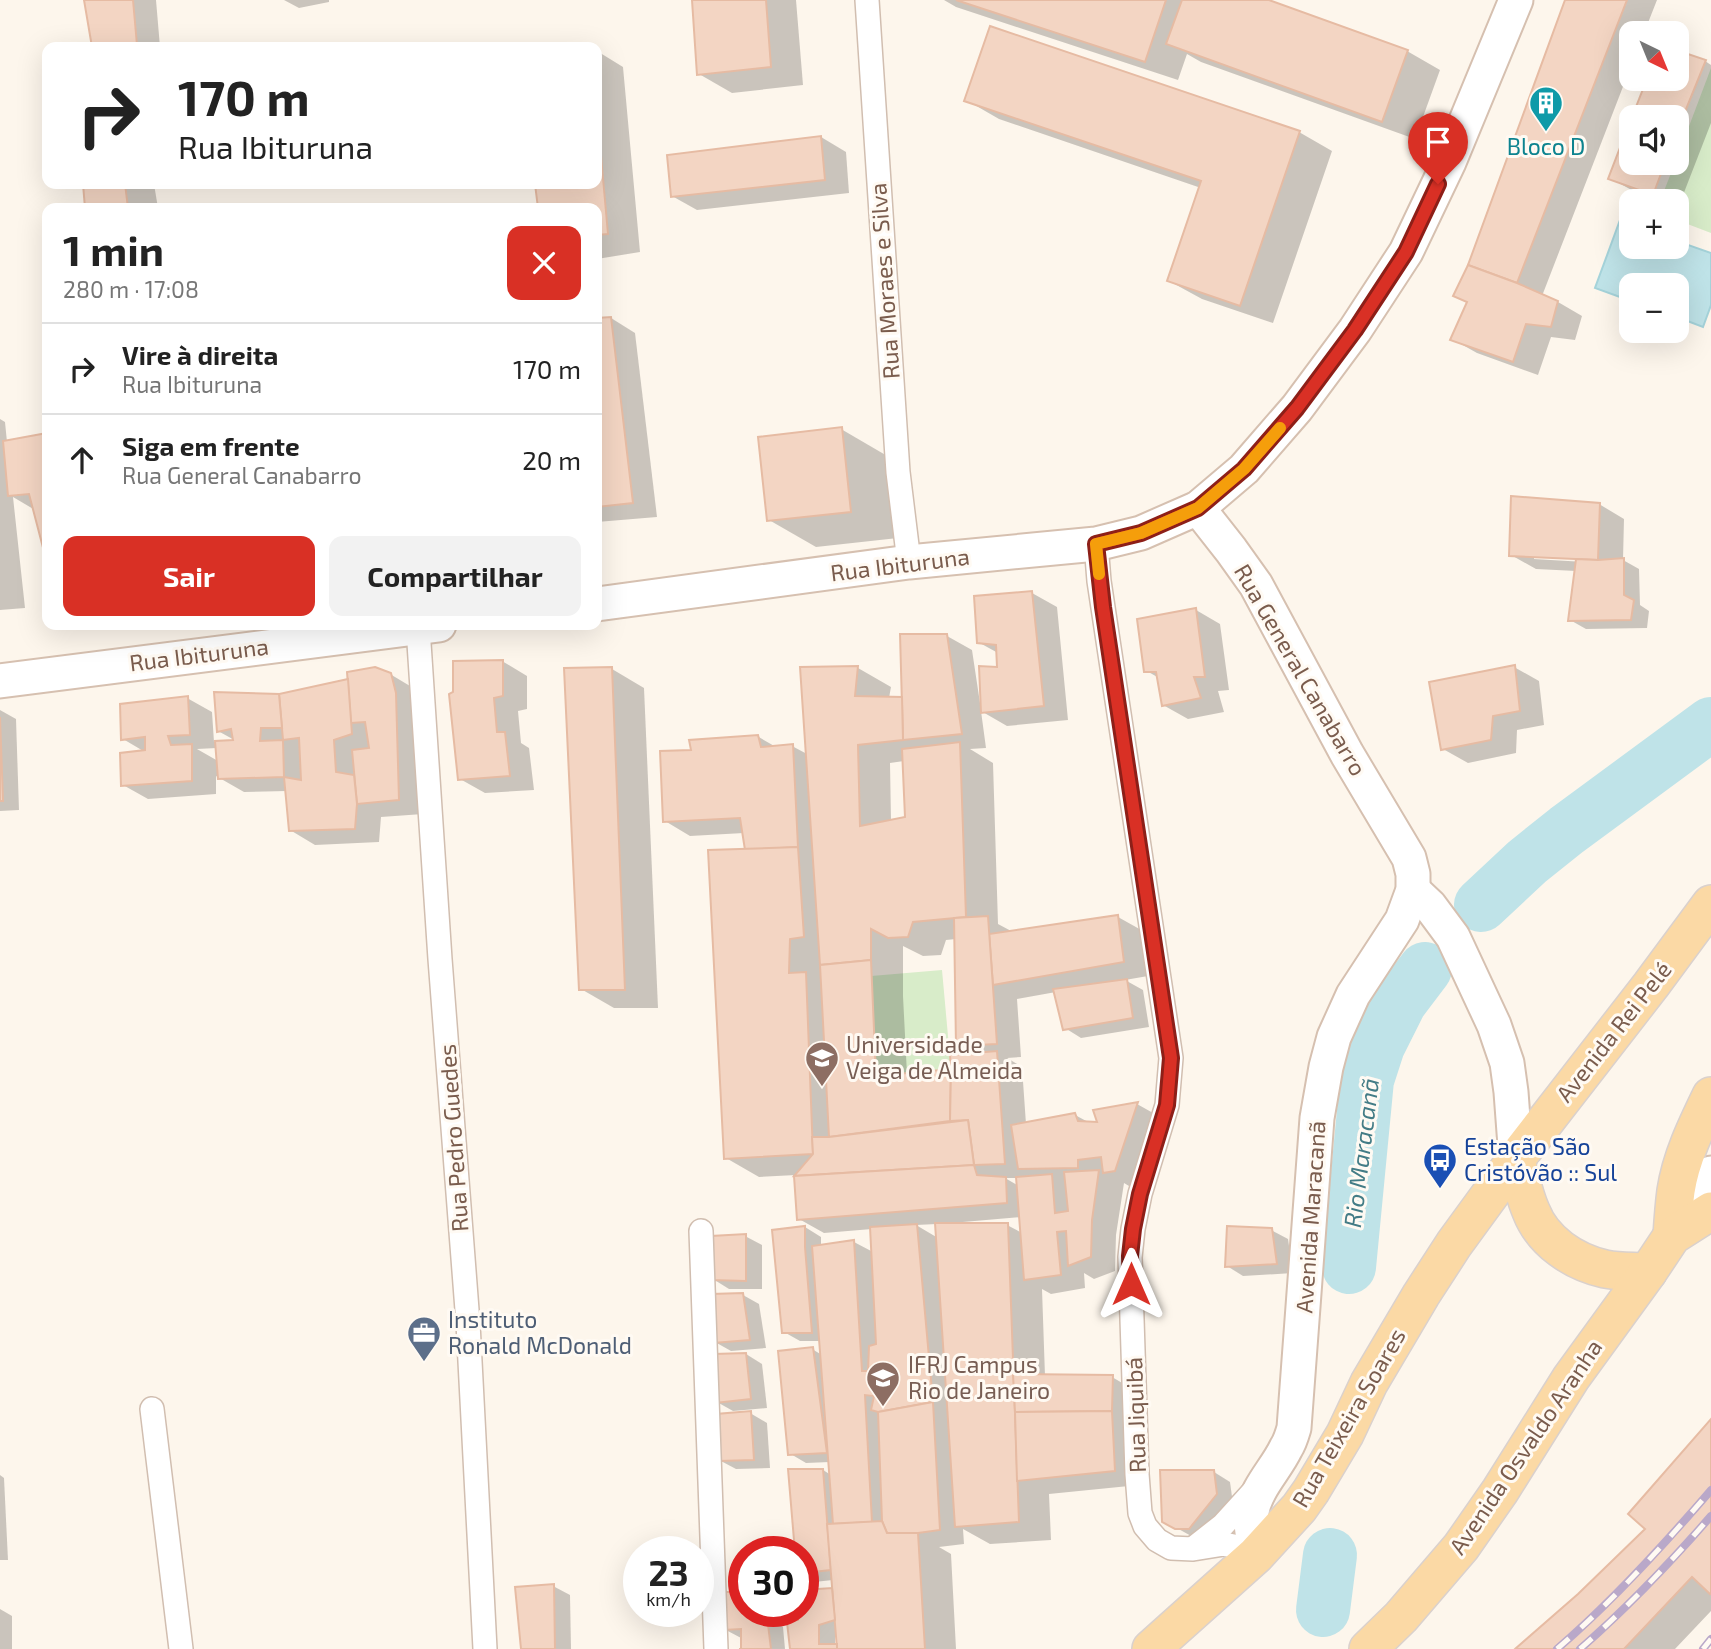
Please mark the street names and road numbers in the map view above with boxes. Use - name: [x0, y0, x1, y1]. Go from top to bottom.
- street label: Rua Moraes e Silva: [863, 182, 905, 380]
- street label: Rua Ibituruna: [829, 542, 971, 586]
- street label: Rua General Canabarro: [1229, 559, 1373, 780]
- street label: Rua Ibituruna: [128, 632, 270, 676]
- street label: Avenida Rei Pelé: [1550, 956, 1677, 1107]
- street label: Rua Pedro Guedes: [432, 1043, 474, 1233]
- street label: Avenida Maracanã: [1289, 1120, 1331, 1314]
- street label: Rua Teixeira Soares: [1286, 1323, 1411, 1512]
- street label: Avenida Osvaldo Aranha: [1443, 1334, 1608, 1559]
- street label: Rua Jiquibá: [1119, 1357, 1151, 1473]

